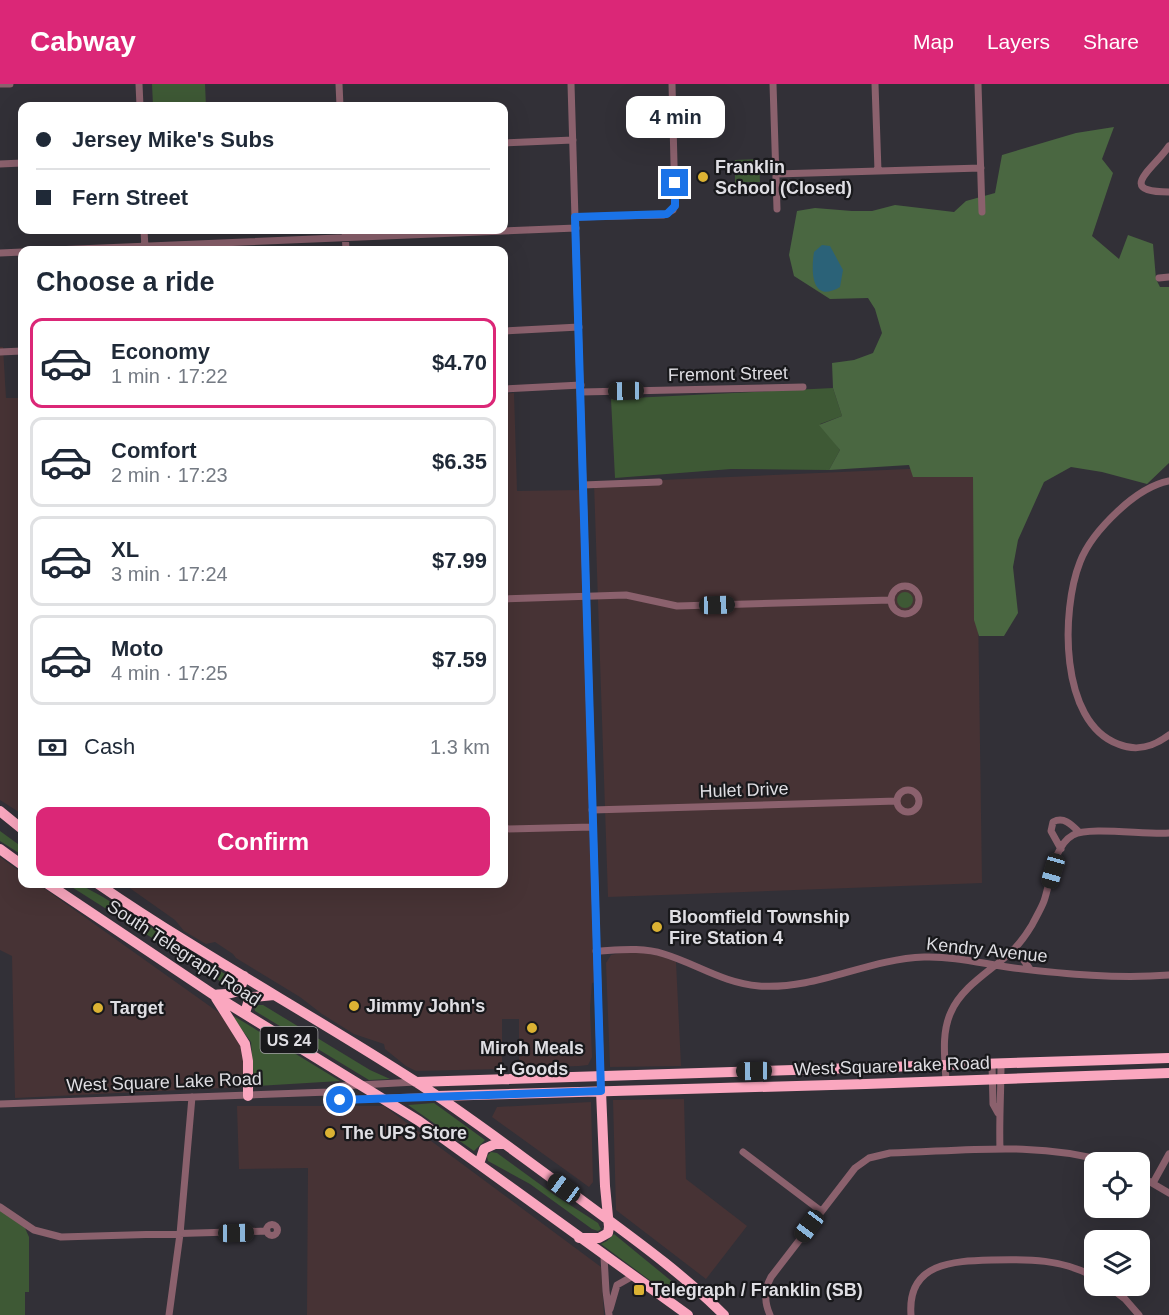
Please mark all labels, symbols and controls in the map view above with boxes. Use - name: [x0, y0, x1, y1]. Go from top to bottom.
- text: Cabway: [30, 26, 136, 57]
- text: Map: [913, 30, 954, 53]
- text: Layers: [987, 30, 1050, 53]
- text: Share: [1083, 30, 1139, 53]
- callout: 4 min: [626, 96, 724, 138]
- text: 4 min: [649, 106, 702, 128]
- text: Jersey Mike's Subs: [72, 127, 274, 152]
- place label: Franklin School (Closed): [715, 157, 852, 198]
- route end: [661, 169, 688, 196]
- marker: Franklin School (Closed): [696, 170, 710, 184]
- text: Fern Street: [72, 185, 188, 210]
- text: Choose a ride: [36, 267, 215, 297]
- icon: car: [39, 336, 93, 390]
- text: Economy: [111, 339, 210, 364]
- text: $4.70: [432, 350, 487, 375]
- street label: Fremont Street: [668, 363, 788, 385]
- text: 1 min · 17:22: [111, 365, 228, 387]
- car: [608, 382, 644, 400]
- icon: car: [39, 435, 93, 489]
- text: Comfort: [111, 438, 197, 463]
- text: $6.35: [432, 449, 487, 474]
- text: 2 min · 17:23: [111, 464, 228, 486]
- icon: car: [39, 534, 93, 588]
- text: XL: [111, 537, 139, 562]
- text: $7.99: [432, 548, 487, 573]
- text: 3 min · 17:24: [111, 563, 228, 585]
- car: [699, 595, 735, 615]
- icon: car: [39, 633, 93, 687]
- text: Moto: [111, 636, 164, 661]
- text: $7.59: [432, 647, 487, 672]
- text: 4 min · 17:25: [111, 662, 228, 684]
- icon: cash: [36, 731, 69, 764]
- text: Cash: [84, 734, 135, 759]
- text: 1.3 km: [430, 736, 490, 758]
- street label: Hulet Drive: [699, 778, 789, 802]
- button: Confirm: [36, 807, 490, 876]
- car: [1039, 851, 1067, 891]
- street label: South Telegraph Road: [104, 896, 264, 1010]
- place label: Bloomfield Township Fire Station 4: [669, 907, 850, 948]
- marker: Bloomfield Township Fire Station 4: [650, 920, 664, 934]
- street label: Kendry Avenue: [925, 934, 1049, 966]
- place label: Jimmy John's: [366, 996, 485, 1016]
- place label: Target: [110, 998, 164, 1018]
- marker: Jimmy John's: [347, 999, 361, 1013]
- marker: Target: [91, 1001, 105, 1015]
- marker: Miroh Meals + Goods: [525, 1021, 539, 1035]
- road number: US 24: [260, 1027, 318, 1053]
- place label: Miroh Meals + Goods: [480, 1038, 584, 1079]
- street label: West Square Lake Road: [794, 1053, 990, 1079]
- car: [736, 1062, 772, 1080]
- street label: West Square Lake Road: [66, 1069, 262, 1095]
- route start: [326, 1086, 353, 1113]
- place label: The UPS Store: [342, 1123, 467, 1143]
- marker: The UPS Store: [323, 1126, 337, 1140]
- map controls: [1084, 1152, 1150, 1296]
- button: locate: [1084, 1152, 1150, 1218]
- car: [544, 1170, 584, 1206]
- car: [791, 1206, 827, 1246]
- car: [218, 1224, 254, 1242]
- button: layers: [1084, 1230, 1150, 1296]
- place label: Telegraph / Franklin (SB): [651, 1280, 863, 1300]
- marker: Telegraph / Franklin (SB): [632, 1283, 646, 1297]

